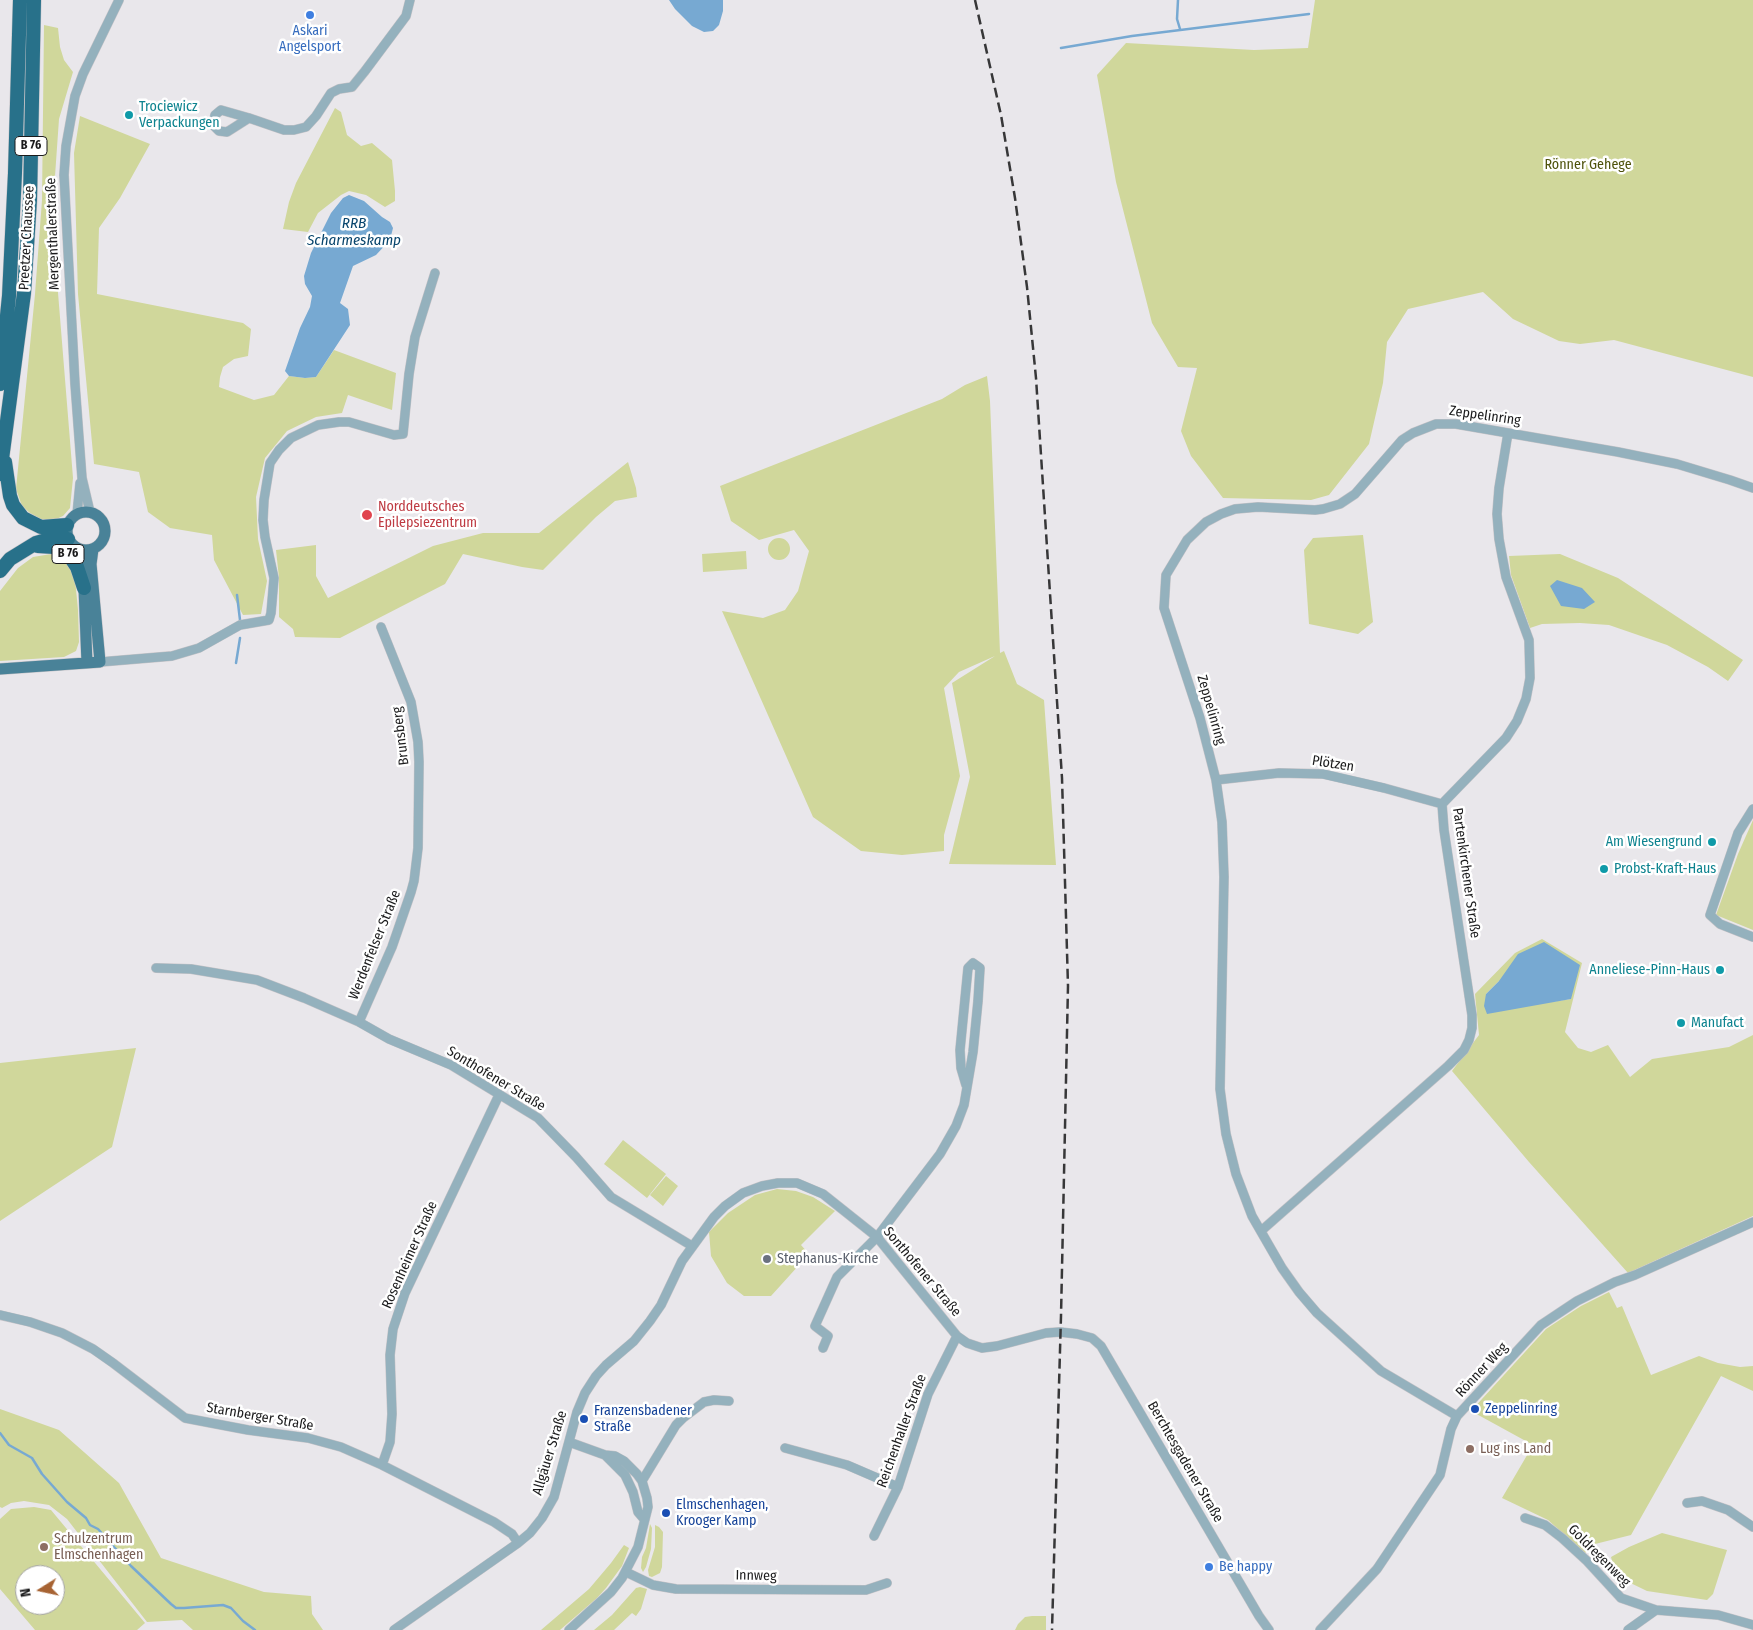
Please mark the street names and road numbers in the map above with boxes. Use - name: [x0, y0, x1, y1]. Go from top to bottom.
- road number: B 76: [15, 136, 47, 156]
- street label: Mergenthalerstraße: [43, 178, 63, 290]
- street label: Preetzer Chaussee: [16, 185, 38, 291]
- street label: Zeppelinring: [1448, 403, 1522, 429]
- road number: B 76: [52, 544, 84, 564]
- street label: Zeppelinring: [1193, 673, 1229, 747]
- street label: Brunsberg: [389, 706, 413, 766]
- street label: Plötzen: [1311, 752, 1355, 776]
- street label: Partenkirchener Straße: [1449, 807, 1483, 939]
- street label: Werdenfelser Straße: [345, 888, 405, 1002]
- street label: Sonthofener Straße: [444, 1043, 548, 1115]
- street label: Rosenheimer Straße: [379, 1199, 441, 1311]
- street label: Sonthofener Straße: [880, 1224, 964, 1320]
- street label: Rönner Weg: [1453, 1339, 1511, 1401]
- street label: Reichenhaller Straße: [874, 1372, 930, 1490]
- street label: Berchtesgadener Straße: [1143, 1398, 1227, 1526]
- street label: Starnberger Straße: [205, 1399, 315, 1435]
- street label: Allgäuer Straße: [529, 1409, 571, 1497]
- street label: Goldregenweg: [1564, 1521, 1634, 1591]
- street label: Innweg: [735, 1567, 777, 1585]

